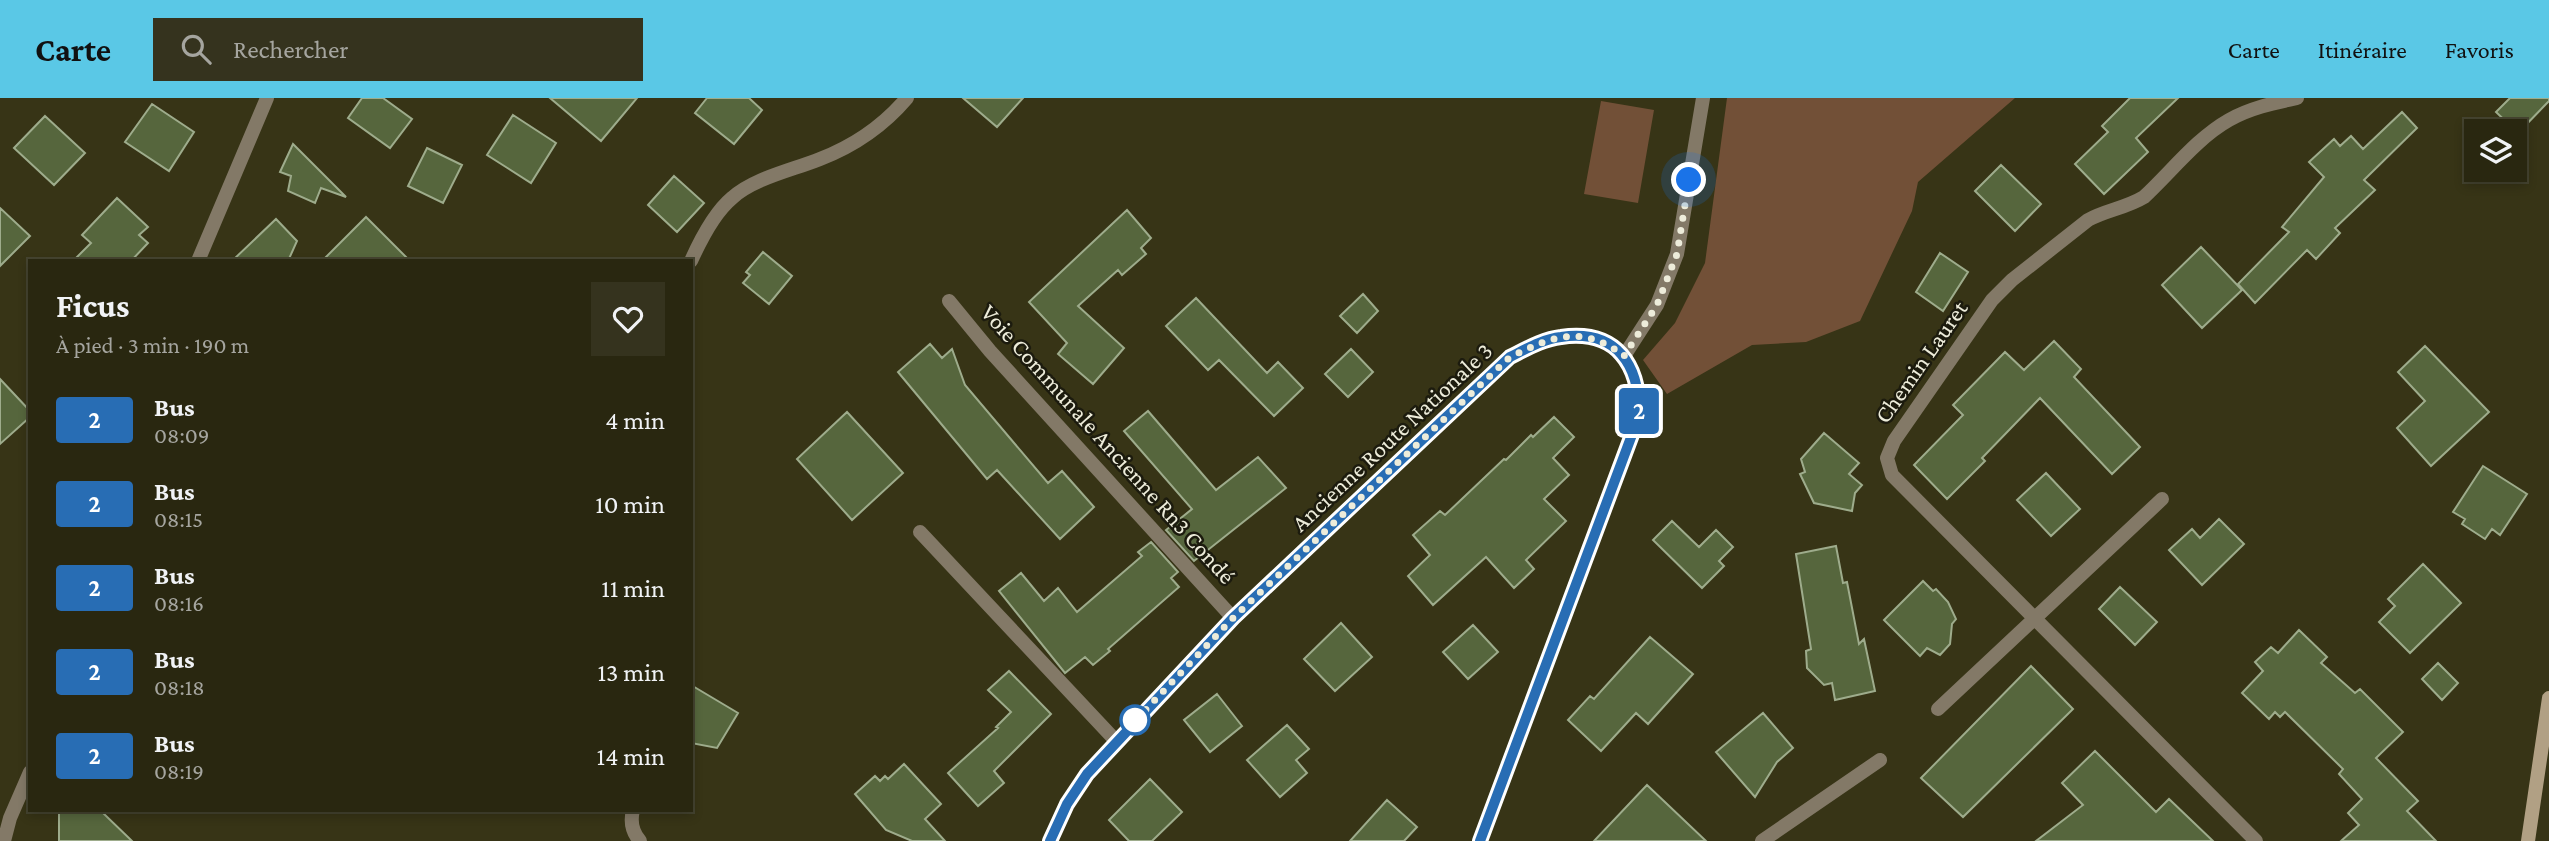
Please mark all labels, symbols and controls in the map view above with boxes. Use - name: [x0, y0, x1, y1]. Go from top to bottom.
- search box: [153, 18, 643, 81]
- icon: search: [177, 30, 215, 68]
- text: Carte: [35, 31, 111, 68]
- text: Rechercher: [233, 35, 349, 64]
- text: Carte: [2228, 36, 2280, 63]
- text: Itinéraire: [2318, 36, 2407, 63]
- text: Favoris: [2445, 36, 2514, 63]
- map controls: [2464, 119, 2527, 182]
- button: layers: [2464, 119, 2527, 182]
- your location: [1671, 162, 1706, 197]
- button: heart: [591, 282, 665, 356]
- text: Ficus: [56, 287, 130, 324]
- street label: Chemin Lauret: [1869, 295, 1973, 428]
- street label: Voie Communale Ancienne Rn3 Condé: [976, 298, 1241, 589]
- text: À pied · 3 min · 190 m: [56, 332, 249, 358]
- street label: Ancienne Route Nationale 3: [1286, 337, 1497, 537]
- line badge: 2: [1616, 388, 1662, 434]
- text: Bus: [154, 393, 195, 422]
- text: 2: [1633, 397, 1645, 424]
- text: 2: [88, 406, 101, 433]
- text: 4 min: [605, 406, 665, 435]
- text: 08:09: [154, 422, 209, 448]
- text: Bus: [154, 477, 195, 506]
- text: 2: [88, 490, 101, 517]
- text: 10 min: [595, 490, 665, 519]
- text: 08:15: [154, 506, 203, 532]
- text: Bus: [154, 561, 195, 590]
- text: 2: [88, 574, 101, 601]
- text: 11 min: [601, 574, 665, 603]
- text: 08:16: [154, 590, 204, 616]
- text: Bus: [154, 645, 195, 674]
- text: 2: [88, 658, 101, 685]
- text: 13 min: [597, 658, 665, 687]
- text: 08:18: [154, 674, 205, 700]
- unlabelled marker: [1120, 705, 1150, 735]
- text: Bus: [154, 729, 195, 758]
- text: 2: [88, 742, 101, 769]
- text: 14 min: [597, 742, 665, 771]
- text: 08:19: [154, 758, 204, 784]

